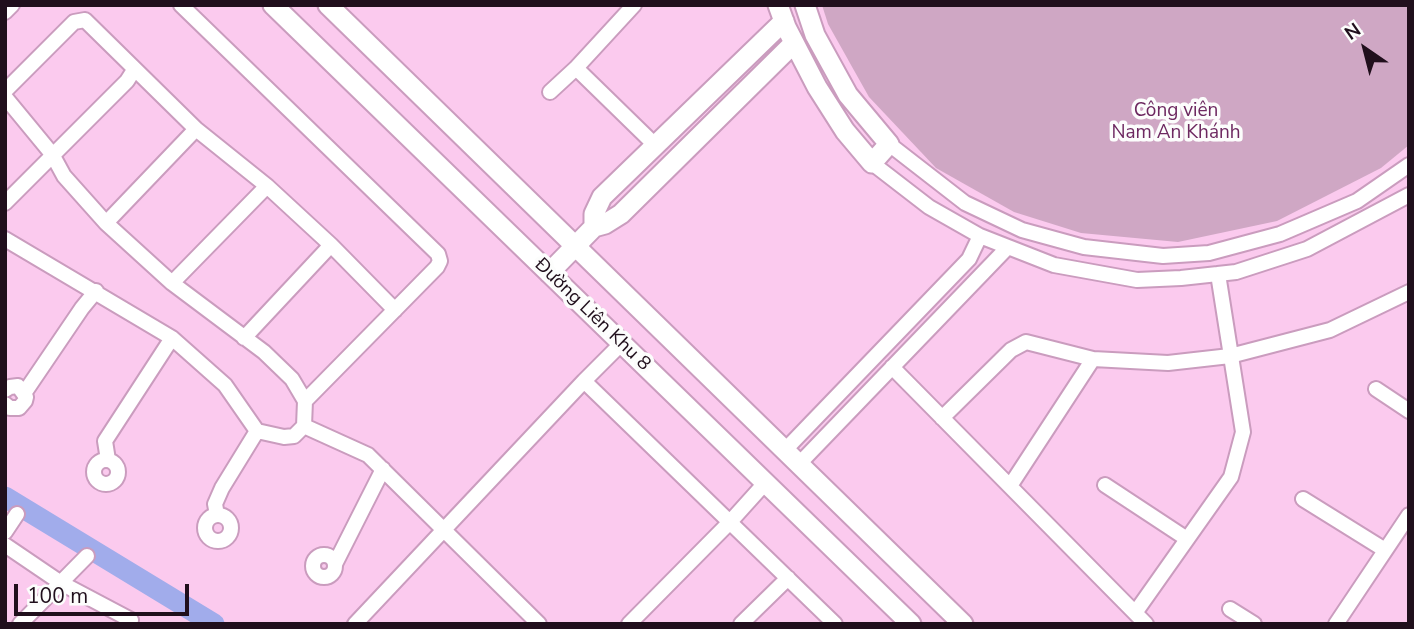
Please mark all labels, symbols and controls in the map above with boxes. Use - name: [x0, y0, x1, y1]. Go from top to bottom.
- north arrow: [1330, 14, 1400, 84]
- text: N: [1340, 17, 1366, 47]
- park label: Công viên Nam An Khánh: [1111, 100, 1241, 144]
- street label: Đường Liên Khu 8: [529, 254, 655, 376]
- scale bar: [18, 570, 192, 614]
- text: 100 m: [27, 582, 88, 610]

